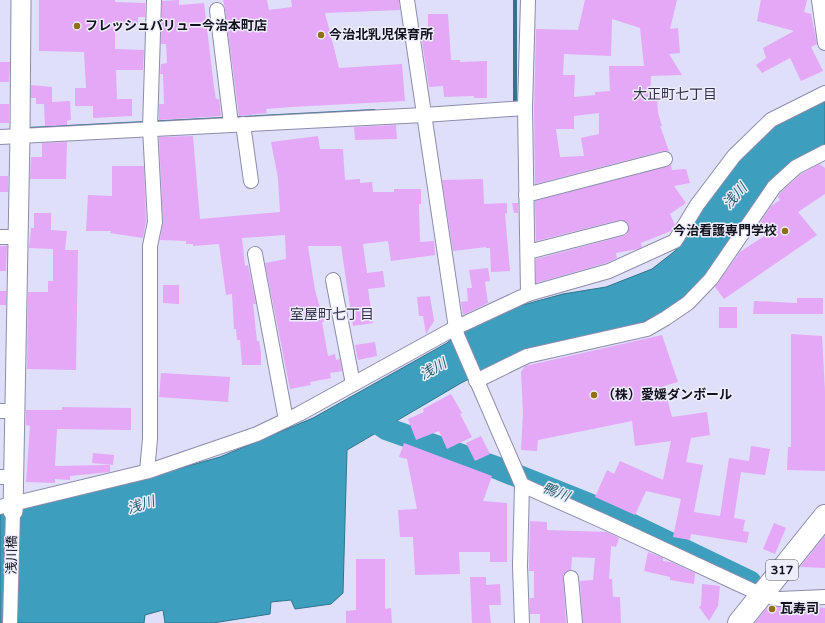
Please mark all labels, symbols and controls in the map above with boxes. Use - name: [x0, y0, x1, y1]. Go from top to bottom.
- place label: フレッシュバリュー今治本町店: [85, 18, 267, 34]
- marker: フレッシュバリュー今治本町店: [72, 21, 82, 31]
- place label: 今治北乳児保育所: [329, 27, 433, 43]
- marker: 今治北乳児保育所: [316, 30, 326, 40]
- district label: 大正町七丁目: [633, 86, 717, 103]
- water label: 浅川: [719, 178, 752, 212]
- place label: 今治看護専門学校: [673, 223, 777, 239]
- marker: 今治看護専門学校: [780, 226, 790, 236]
- district label: 室屋町七丁目: [290, 306, 374, 323]
- water label: 浅川: [417, 354, 451, 383]
- place label: （株）愛媛ダンボール: [602, 387, 732, 403]
- marker: （株）愛媛ダンボール: [589, 390, 599, 400]
- water label: 鴨川: [540, 479, 574, 506]
- water label: 浅川: [125, 492, 159, 517]
- street label: 浅川橋: [4, 535, 20, 575]
- road number: 317: [766, 560, 798, 580]
- place label: 瓦寿司: [780, 601, 819, 617]
- marker: 瓦寿司: [767, 604, 777, 614]

